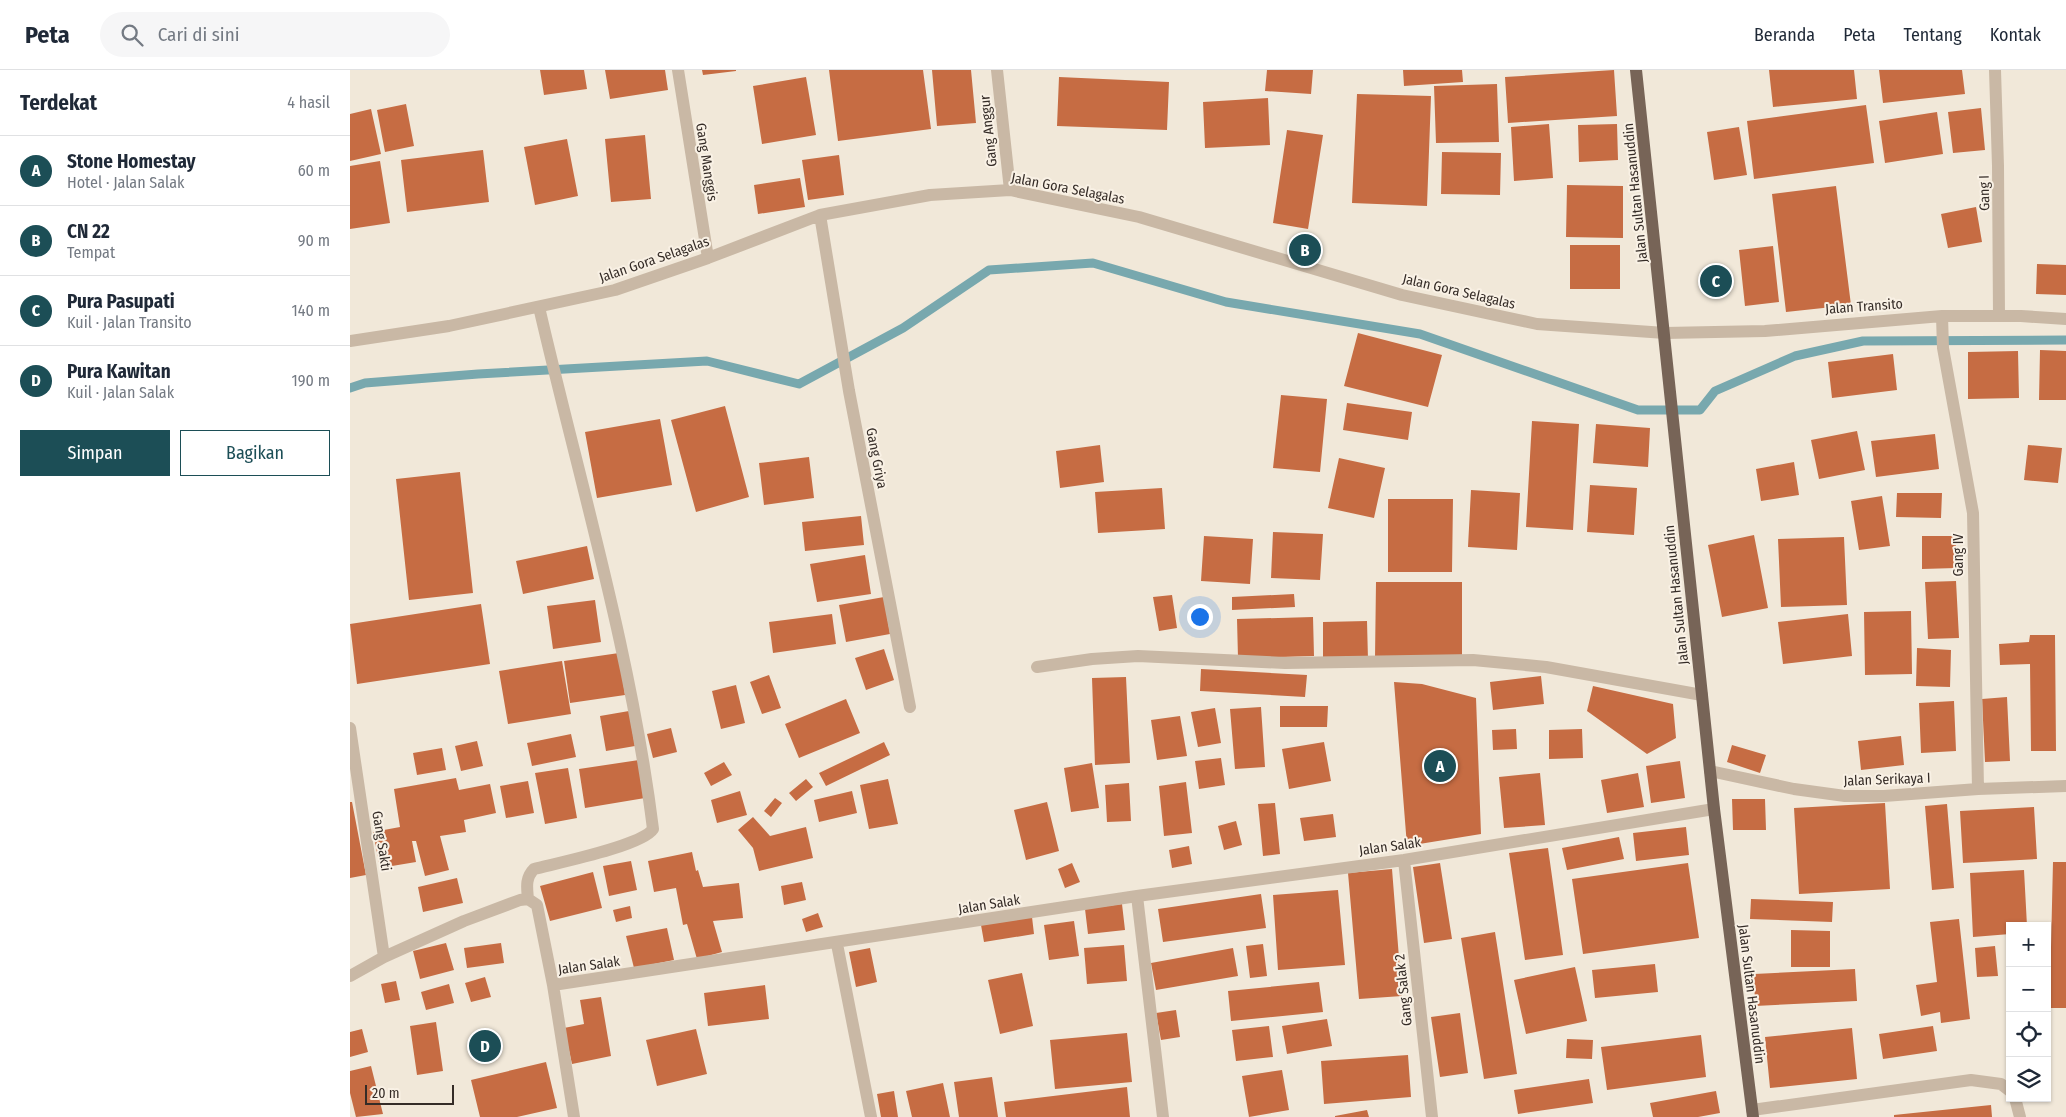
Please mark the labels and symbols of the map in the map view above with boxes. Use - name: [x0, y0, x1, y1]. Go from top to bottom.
- street label: Gang Anggur: [976, 94, 1001, 168]
- street label: Gang Manggis: [692, 122, 721, 202]
- street label: Jalan Sultan Hasanuddin: [1620, 122, 1651, 264]
- street label: Jalan Gora Selagalas: [1010, 169, 1126, 208]
- street label: Gang I: [1976, 175, 1993, 211]
- pin: B: [1289, 231, 1321, 269]
- street label: Jalan Gora Selagalas: [597, 233, 711, 286]
- pin: C: [1700, 262, 1732, 300]
- street label: Jalan Gora Selagalas: [1401, 270, 1517, 313]
- street label: Jalan Transito: [1825, 295, 1903, 318]
- street label: Gang Griya: [862, 426, 891, 490]
- street label: Jalan Sultan Hasanuddin: [1661, 524, 1692, 666]
- street label: Gang IV: [1950, 533, 1967, 576]
- your location: [1187, 604, 1213, 630]
- pin: A: [1424, 747, 1456, 785]
- street label: Jalan Serikaya I: [1843, 769, 1931, 790]
- street label: Gang Sakti: [368, 810, 395, 872]
- street label: Jalan Salak: [1358, 834, 1423, 859]
- street label: Jalan Salak: [957, 891, 1022, 918]
- street label: Jalan Sultan Hasanuddin: [1735, 923, 1768, 1065]
- street label: Jalan Salak: [557, 953, 622, 978]
- street label: Gang Salak 2: [1391, 953, 1416, 1027]
- pin: D: [469, 1027, 501, 1065]
- scale bar: [365, 1082, 454, 1105]

